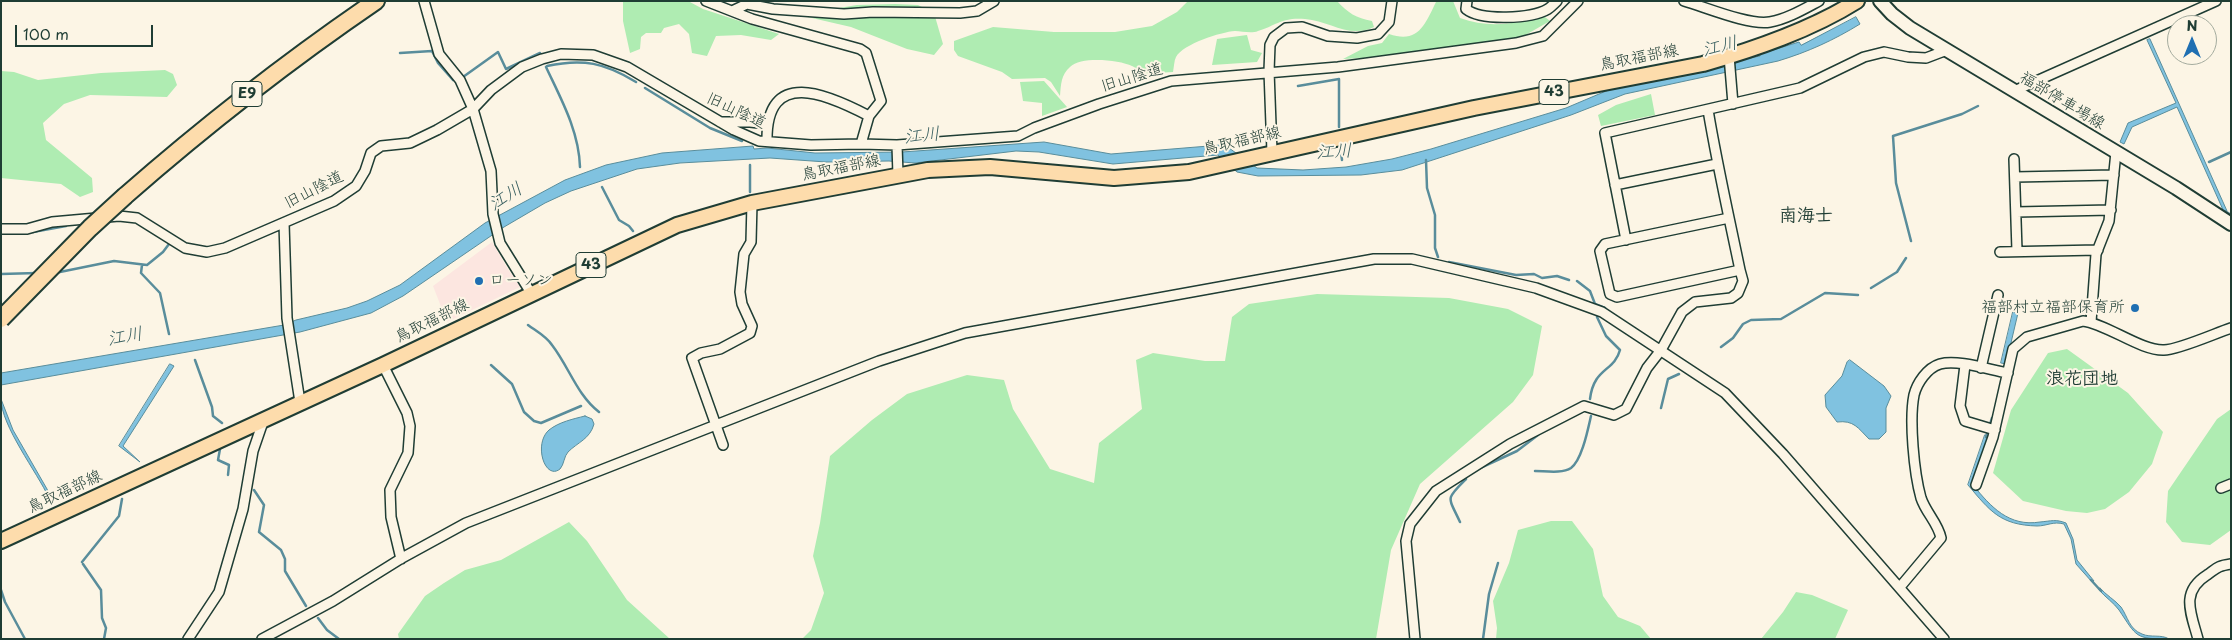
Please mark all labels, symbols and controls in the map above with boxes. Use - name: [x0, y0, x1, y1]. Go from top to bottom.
- scale bar: [18, 15, 155, 47]
- north arrow: [2167, 15, 2217, 65]
- text: N: [2186, 15, 2198, 36]
- text: 100 m: [23, 22, 69, 45]
- water label: 江川: [1700, 32, 1740, 62]
- street label: 鳥取福部線: [1598, 41, 1680, 75]
- street label: 旧山陰道: [1099, 59, 1165, 97]
- street label: 福部停車場線: [2016, 68, 2108, 134]
- road number: 43: [1539, 80, 1569, 104]
- road number: E9: [232, 82, 262, 106]
- street label: 旧山陰道: [703, 89, 769, 133]
- water label: 江川: [903, 123, 941, 149]
- street label: 鳥取福部線: [1201, 123, 1283, 159]
- water label: 江川: [1315, 140, 1353, 164]
- street label: 鳥取福部線: [800, 151, 882, 185]
- street label: 旧山陰道: [281, 167, 347, 213]
- water label: 江川: [485, 178, 527, 216]
- district label: 南海士: [1779, 205, 1833, 227]
- road number: 43: [576, 252, 606, 278]
- place label: ローソン: [489, 271, 553, 291]
- marker: ローソン: [473, 275, 485, 287]
- street label: 鳥取福部線: [392, 295, 472, 347]
- place label: 福部村立福部保育所: [1981, 298, 2125, 318]
- marker: 福部村立福部保育所: [2129, 302, 2141, 314]
- water label: 江川: [105, 323, 145, 351]
- district label: 浪花団地: [2046, 368, 2118, 390]
- street label: 鳥取福部線: [25, 466, 105, 518]

